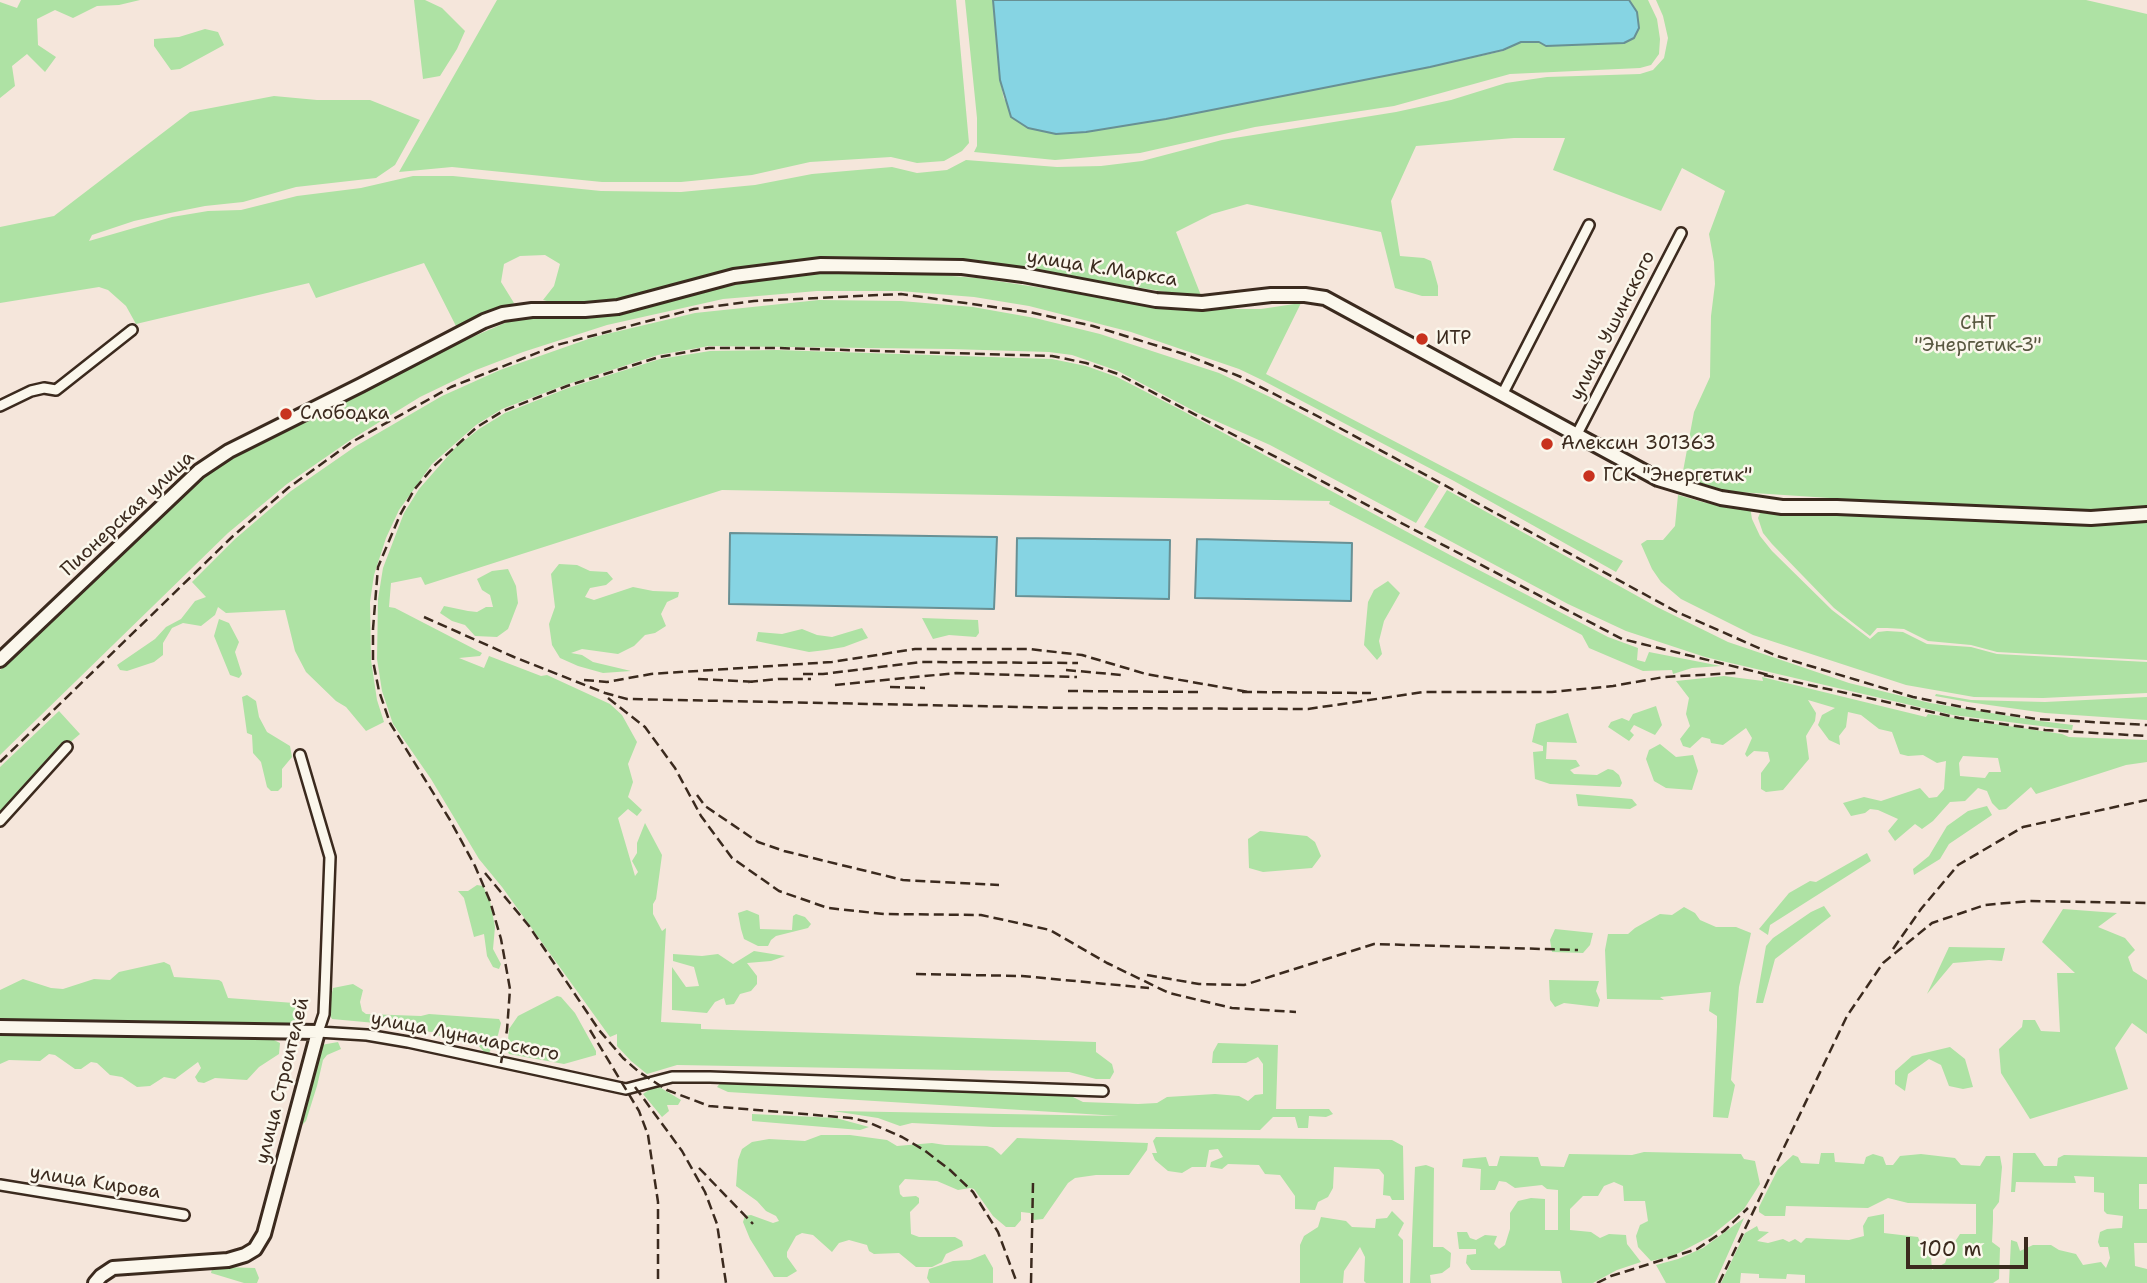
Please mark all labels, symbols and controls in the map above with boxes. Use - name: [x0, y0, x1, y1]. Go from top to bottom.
- street label: улица К.Маркса: [1025, 246, 1179, 292]
- street label: улица Ушинского: [1565, 247, 1661, 405]
- park label: СНТ "Энергетик-3": [1914, 313, 2042, 357]
- place label: ИТР: [1436, 328, 1471, 350]
- marker: ИТР: [1414, 331, 1430, 347]
- place label: Слободка: [300, 403, 389, 425]
- marker: Слободка: [278, 406, 294, 422]
- place label: Алексин 301363: [1561, 433, 1716, 455]
- marker: Алексин 301363: [1539, 436, 1555, 452]
- street label: Пионерская улица: [57, 446, 199, 582]
- place label: ГСК "Энергетик": [1603, 465, 1752, 487]
- marker: ГСК "Энергетик": [1581, 468, 1597, 484]
- street label: улица Строителей: [251, 995, 315, 1167]
- street label: улица Луначарского: [369, 1008, 561, 1066]
- street label: улица Кирова: [28, 1161, 162, 1205]
- scale bar: [1909, 1224, 2032, 1268]
- text: 100 m: [1919, 1235, 1982, 1263]

